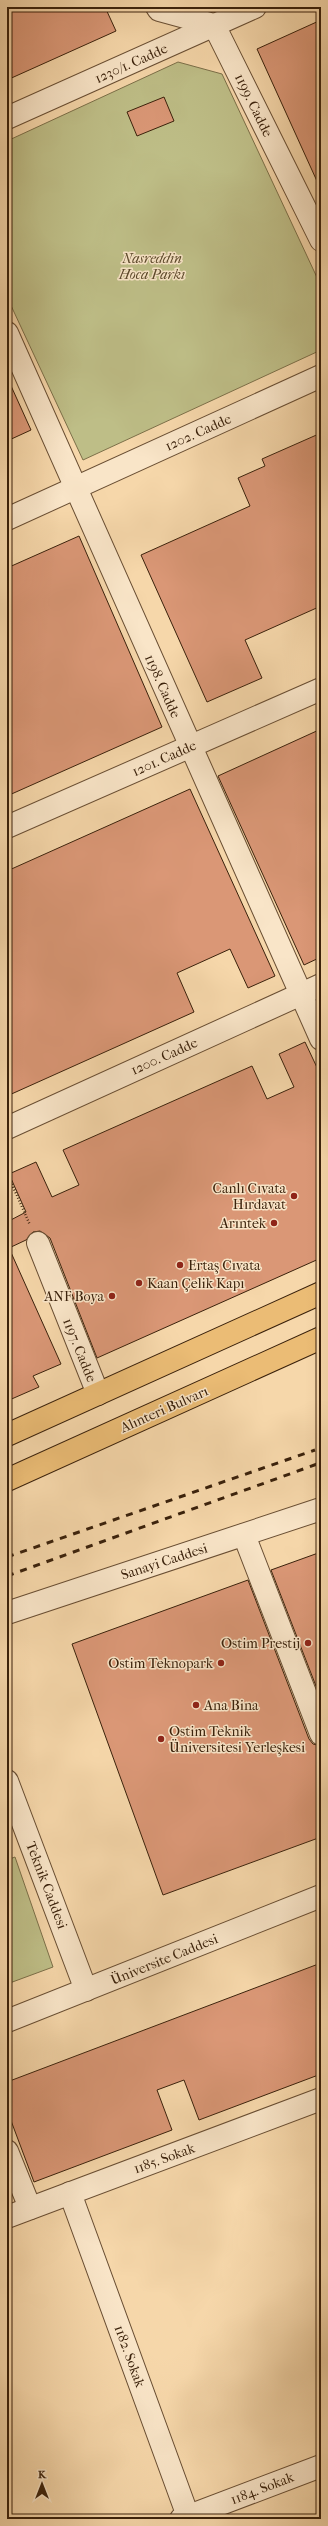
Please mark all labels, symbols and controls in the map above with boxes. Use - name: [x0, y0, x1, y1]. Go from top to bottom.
- street label: 1230/1. Cadde: [92, 40, 170, 87]
- street label: 1199. Cadde: [231, 71, 276, 140]
- park label: Nasreddin Hoca Parkı: [118, 250, 185, 283]
- street label: 1202. Cadde: [162, 410, 234, 455]
- street label: 1198. Cadde: [141, 652, 184, 721]
- street label: 1201. Cadde: [129, 737, 199, 780]
- street label: 1200. Cadde: [128, 1034, 200, 1079]
- place label: Canlı Cıvata Hırdavat: [213, 1180, 287, 1213]
- marker: Canlı Cıvata Hırdavat: [289, 1191, 299, 1201]
- place label: Arıntek: [219, 1215, 267, 1232]
- marker: Arıntek: [269, 1218, 279, 1228]
- place label: Ertaş Cıvata: [188, 1257, 261, 1274]
- marker: Ertaş Cıvata: [175, 1260, 185, 1270]
- place label: Kaan Çelik Kapı: [147, 1275, 244, 1292]
- marker: Kaan Çelik Kapı: [134, 1278, 144, 1288]
- place label: ANF Boya: [43, 1288, 105, 1305]
- marker: ANF Boya: [107, 1291, 117, 1301]
- street label: 1197. Cadde: [59, 1316, 100, 1385]
- street label: Alınteri Bulvarı: [117, 1383, 211, 1437]
- street label: Sanayi Caddesi: [119, 1539, 210, 1583]
- place label: Ostim Prestij: [221, 1635, 300, 1652]
- marker: Ostim Prestij: [303, 1638, 313, 1648]
- place label: Ostim Teknopark: [108, 1655, 214, 1672]
- marker: Ostim Teknopark: [216, 1658, 226, 1668]
- place label: Ana Bina: [203, 1697, 259, 1714]
- marker: Ana Bina: [191, 1700, 201, 1710]
- place label: Ostim Teknik Üniversitesi Yerleşkesi: [169, 1723, 305, 1756]
- marker: Ostim Teknik Üniversitesi Yerleşkesi: [156, 1734, 166, 1744]
- street label: Teknik Caddesi: [22, 1839, 71, 1931]
- street label: Üniversite Caddesi: [108, 1930, 220, 1989]
- street label: 1185. Sokak: [131, 2139, 198, 2177]
- street label: 1182. Sokak: [110, 2323, 149, 2390]
- north arrow: [22, 2464, 62, 2504]
- text: K: [38, 2468, 47, 2481]
- street label: 1184. Sokak: [228, 2468, 297, 2508]

